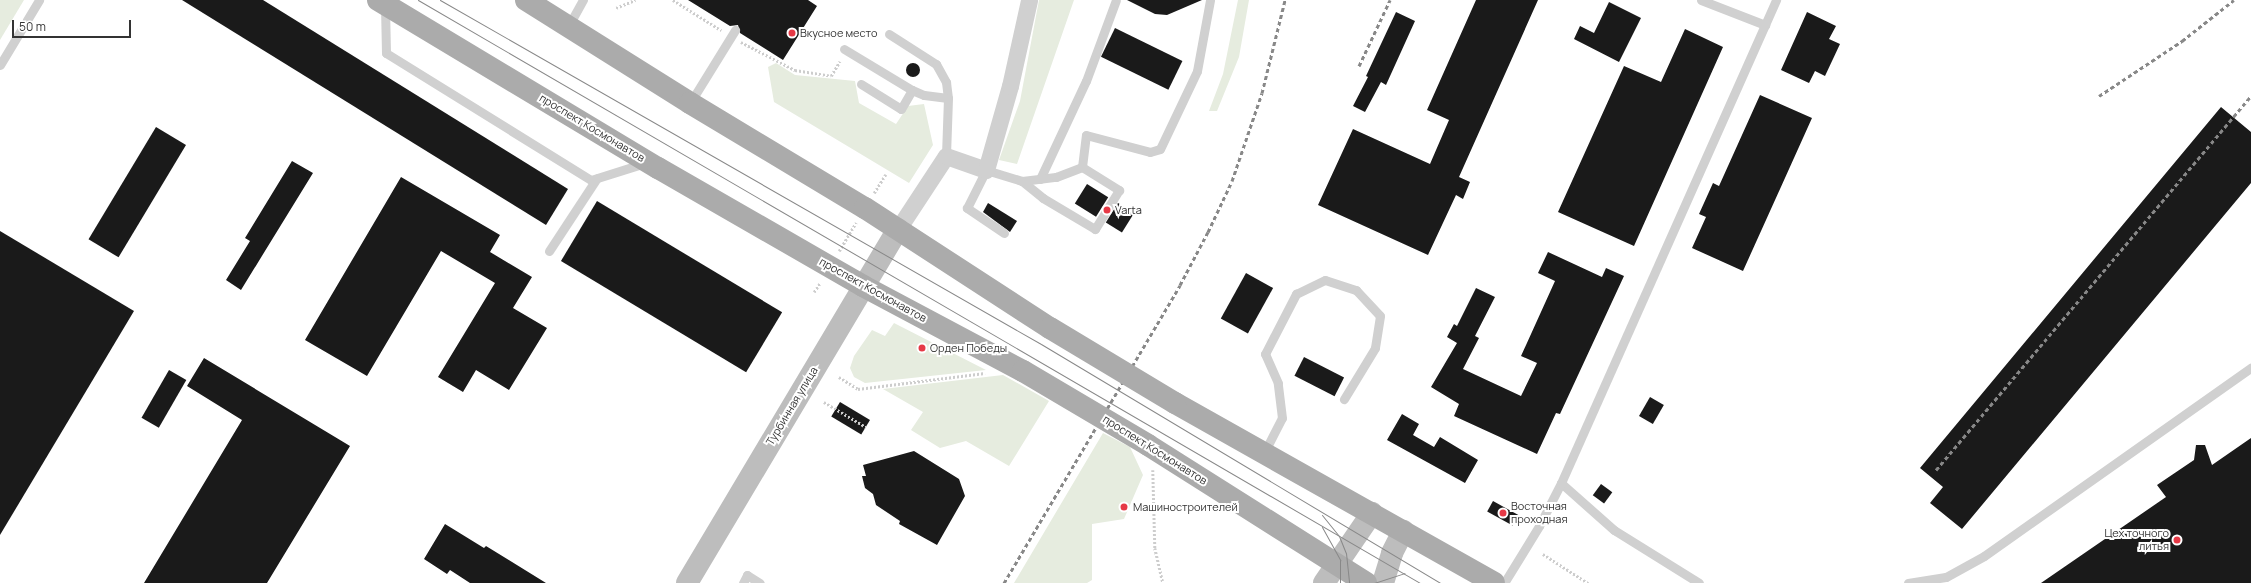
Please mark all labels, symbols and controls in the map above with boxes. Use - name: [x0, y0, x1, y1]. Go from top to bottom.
- scale bar: [14, 12, 133, 38]
- text: 50 m: [19, 18, 46, 35]
- place label: Вкусное место: [800, 26, 877, 40]
- marker: Вкусное место: [787, 28, 797, 38]
- street label: проспект Космонавтов: [537, 91, 647, 165]
- place label: Varta: [1115, 203, 1142, 217]
- marker: Varta: [1102, 205, 1112, 215]
- street label: проспект Космонавтов: [817, 255, 929, 325]
- place label: Орден Победы: [930, 341, 1007, 355]
- marker: Орден Победы: [917, 343, 927, 353]
- street label: Турбинная улица: [763, 364, 821, 448]
- street label: проспект Космонавтов: [1100, 412, 1210, 488]
- place label: Машиностроителей: [1133, 500, 1238, 514]
- place label: Восточная проходная: [1511, 500, 1568, 526]
- marker: Машиностроителей: [1118, 501, 1130, 513]
- marker: Восточная проходная: [1498, 508, 1508, 518]
- place label: Цех точного литья: [2104, 527, 2169, 553]
- marker: Цех точного литья: [2172, 535, 2182, 545]

